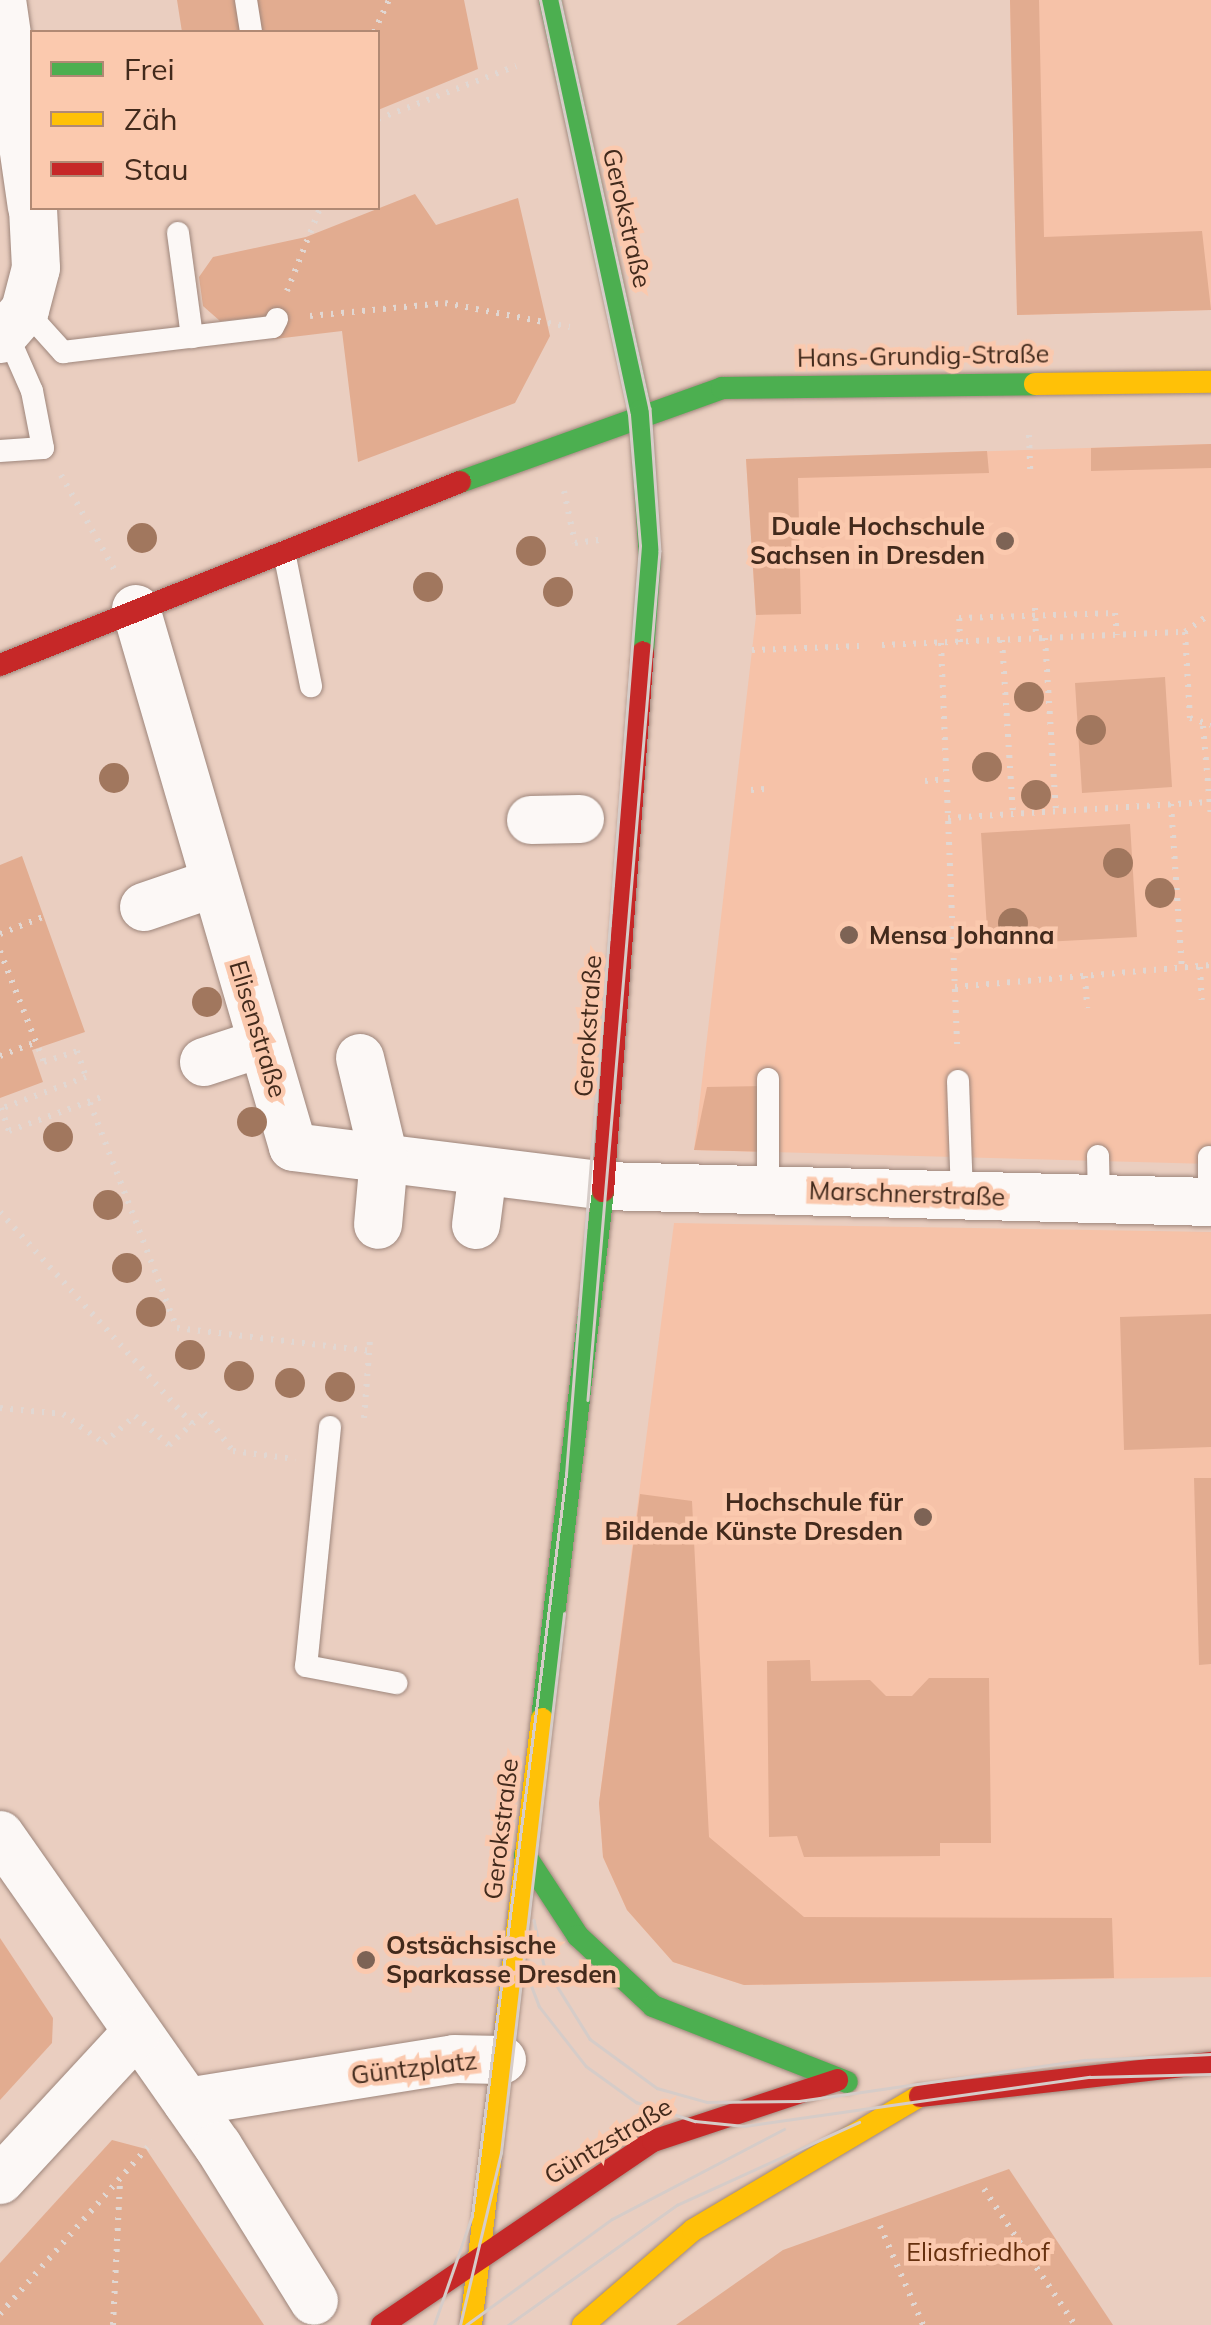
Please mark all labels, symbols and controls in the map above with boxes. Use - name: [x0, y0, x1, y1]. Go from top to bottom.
- legend: [30, 30, 380, 210]
- text: Frei: [124, 50, 175, 88]
- text: Zäh: [124, 100, 177, 138]
- street label: Gerokstraße: [596, 145, 658, 291]
- text: Stau: [124, 150, 188, 188]
- street label: Hans-Grundig-Straße: [797, 339, 1049, 373]
- place label: Duale Hochschule Sachsen in Dresden: [750, 512, 985, 571]
- marker: Duale Hochschule Sachsen in Dresden: [994, 530, 1016, 552]
- place label: Mensa Johanna: [869, 920, 1054, 950]
- marker: Mensa Johanna: [838, 924, 860, 946]
- street label: Gerokstraße: [568, 954, 608, 1098]
- street label: Elisenstraße: [223, 957, 293, 1101]
- street label: Marschnerstraße: [808, 1176, 1006, 1212]
- place label: Hochschule für Bildende Künste Dresden: [605, 1488, 903, 1547]
- marker: Hochschule für Bildende Künste Dresden: [912, 1506, 934, 1528]
- street label: Gerokstraße: [477, 1757, 525, 1901]
- place label: Ostsächsische Sparkasse Dresden: [386, 1931, 617, 1990]
- marker: Ostsächsische Sparkasse Dresden: [355, 1949, 377, 1971]
- street label: Güntzplatz: [349, 2045, 479, 2091]
- street label: Güntzstraße: [539, 2091, 677, 2191]
- park label: Eliasfriedhof: [906, 2237, 1050, 2267]

